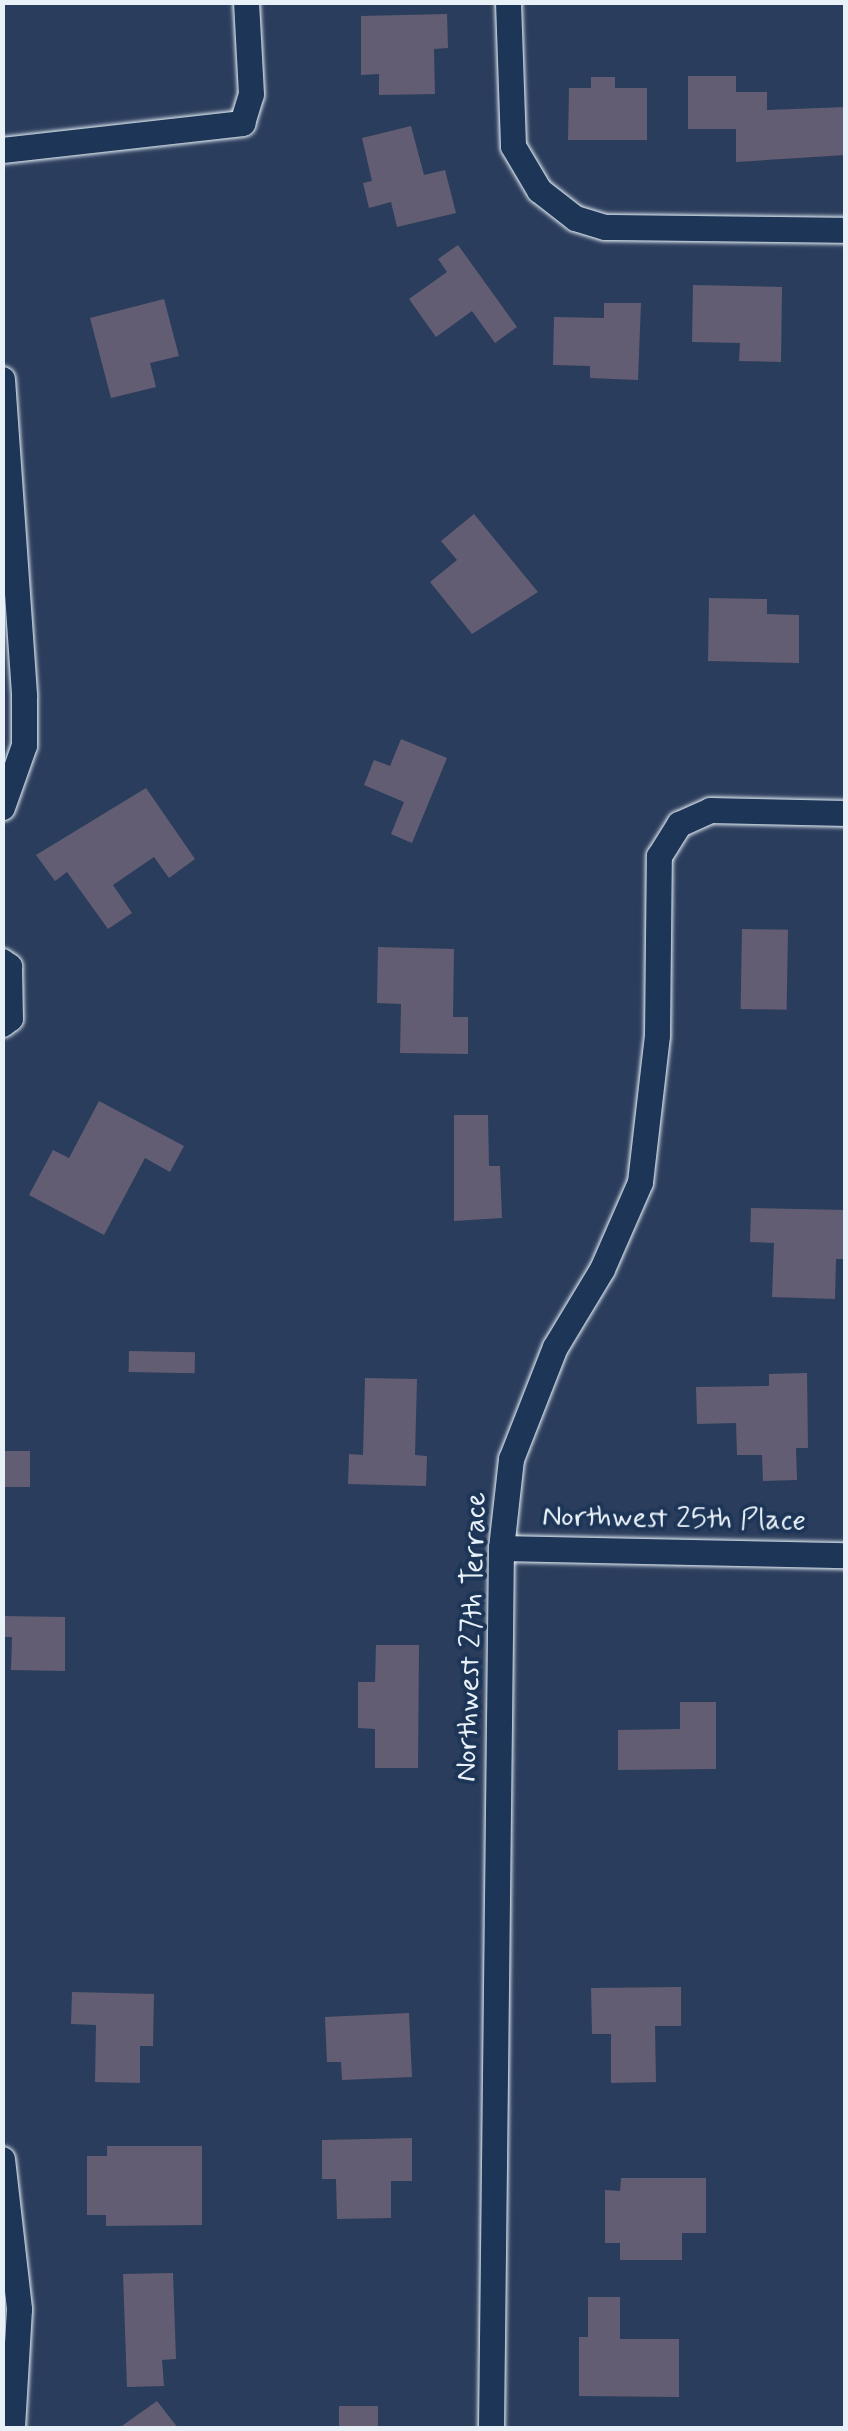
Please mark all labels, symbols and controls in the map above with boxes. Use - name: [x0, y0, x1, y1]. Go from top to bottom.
- street label: Northwest 27th Terrace: [449, 1491, 495, 1783]
- street label: Northwest 25th Place: [542, 1499, 806, 1539]

